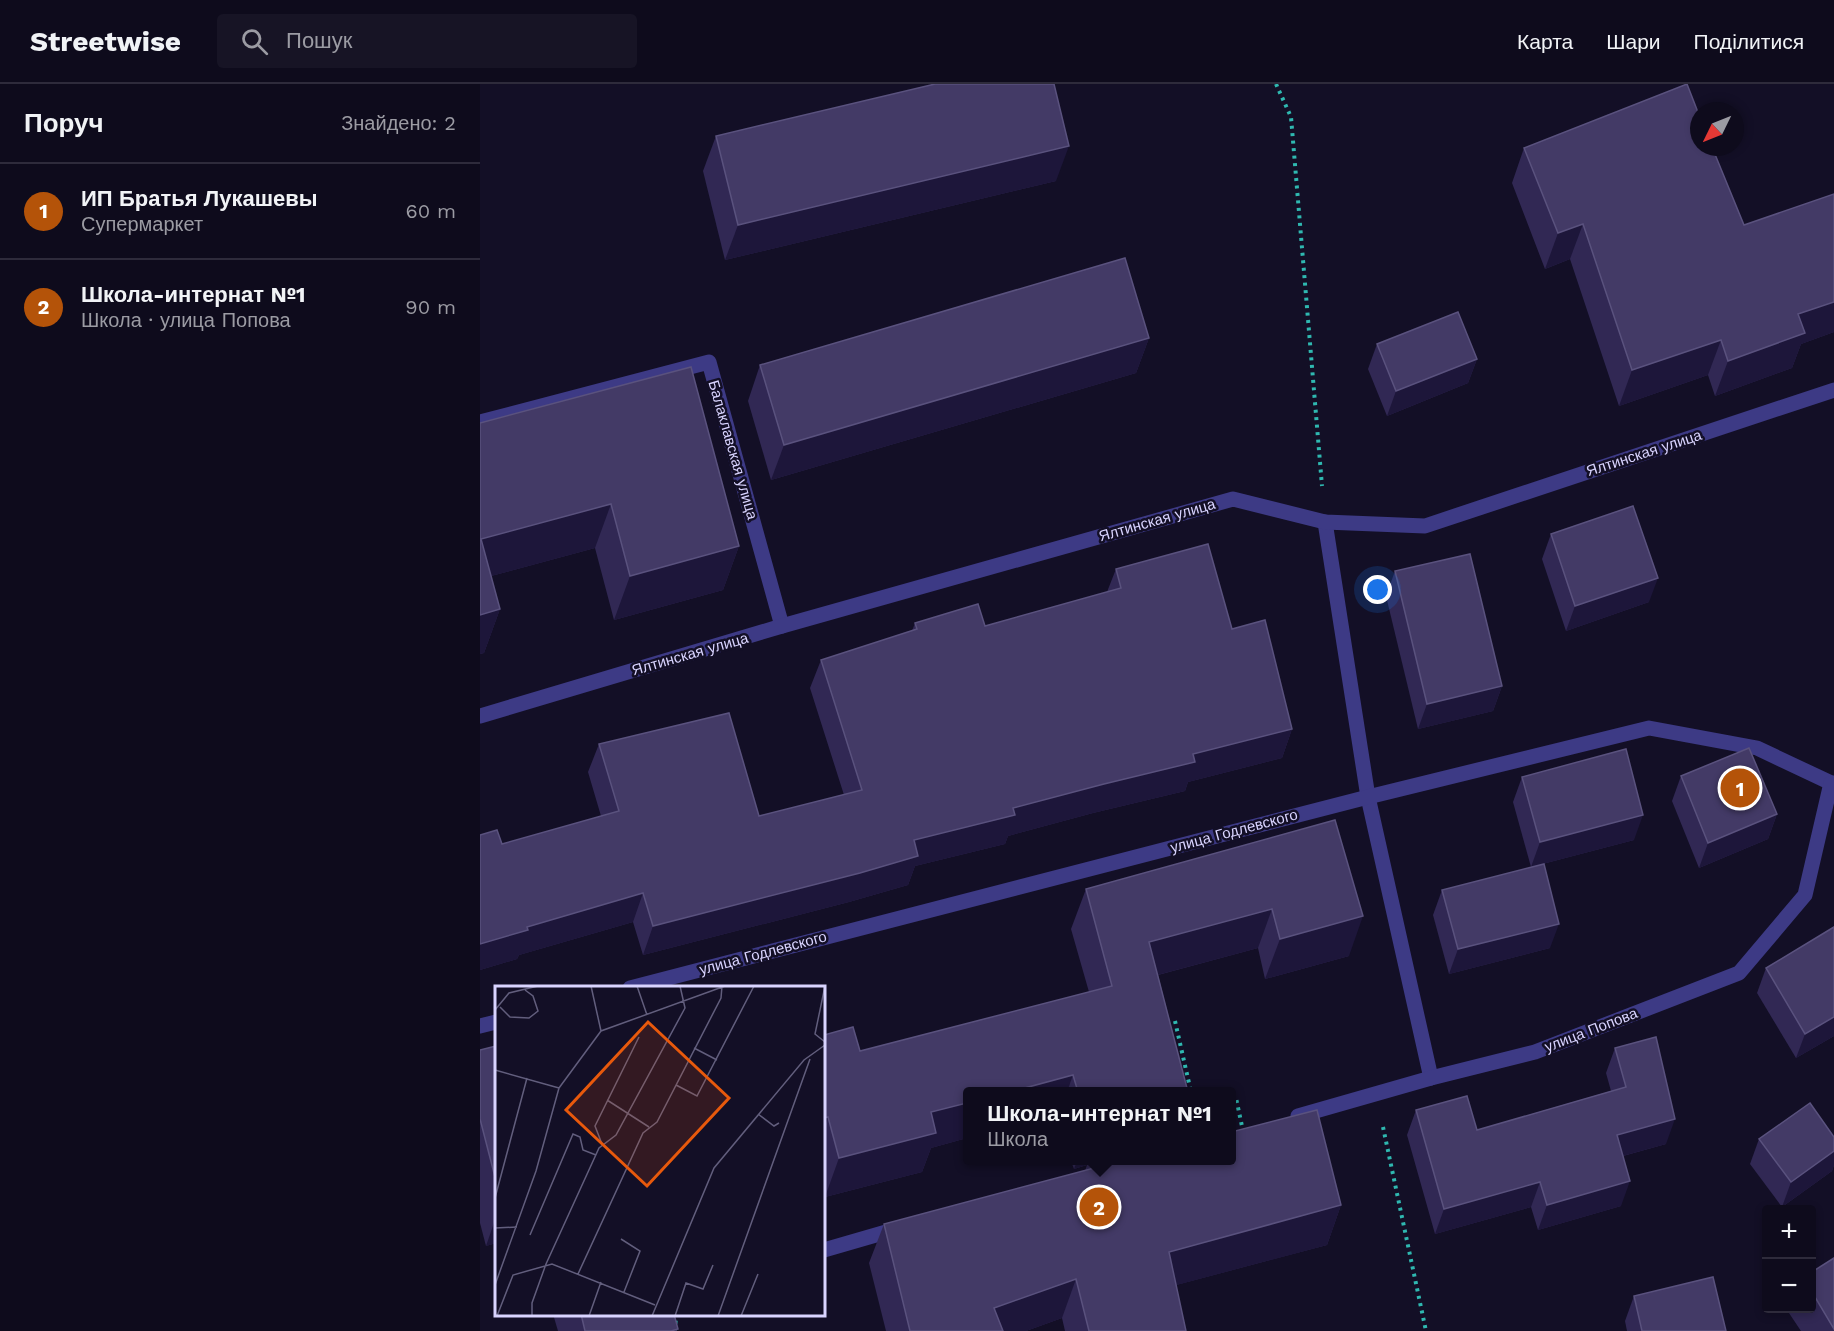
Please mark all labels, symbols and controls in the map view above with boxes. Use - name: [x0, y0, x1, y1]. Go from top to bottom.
- search box: [217, 14, 637, 68]
- text: Streetwise: [30, 25, 181, 58]
- icon: search: [238, 25, 271, 58]
- text: Пошук: [286, 28, 352, 53]
- text: Карта: [1517, 29, 1573, 54]
- text: Шари: [1606, 29, 1661, 54]
- text: Поділитися: [1694, 29, 1804, 54]
- north arrow: [1690, 102, 1744, 156]
- text: Поруч: [24, 108, 104, 138]
- text: Знайдено: 2: [341, 111, 456, 135]
- text: ИП Братья Лукашевы: [81, 186, 318, 211]
- text: 1: [39, 199, 48, 223]
- text: 60 m: [406, 199, 456, 223]
- text: Супермаркет: [81, 212, 203, 236]
- text: Школа-интернат №1: [81, 282, 306, 307]
- text: 2: [38, 295, 49, 319]
- text: 90 m: [405, 295, 456, 319]
- text: Школа · улица Попова: [81, 308, 291, 332]
- street label: Балаклавская улица: [704, 378, 762, 522]
- street label: Ялтинская улица: [1584, 426, 1705, 480]
- street label: Ялтинская улица: [1097, 495, 1218, 545]
- your location: [1363, 575, 1392, 604]
- street label: Ялтинская улица: [630, 629, 751, 679]
- pin: 1: [1720, 766, 1760, 810]
- street label: улица Годлевского: [1168, 805, 1300, 857]
- street label: улица Годлевского: [697, 927, 829, 979]
- inset map: [495, 986, 825, 1316]
- street label: улица Попова: [1542, 1004, 1641, 1056]
- popup: [963, 1087, 1236, 1165]
- text: Школа-интернат №1: [987, 1101, 1212, 1126]
- text: Школа: [987, 1127, 1048, 1151]
- pin: 2: [1080, 1184, 1118, 1230]
- map controls: [1762, 1205, 1816, 1313]
- button: +: [1762, 1205, 1816, 1259]
- button: −: [1762, 1259, 1816, 1313]

